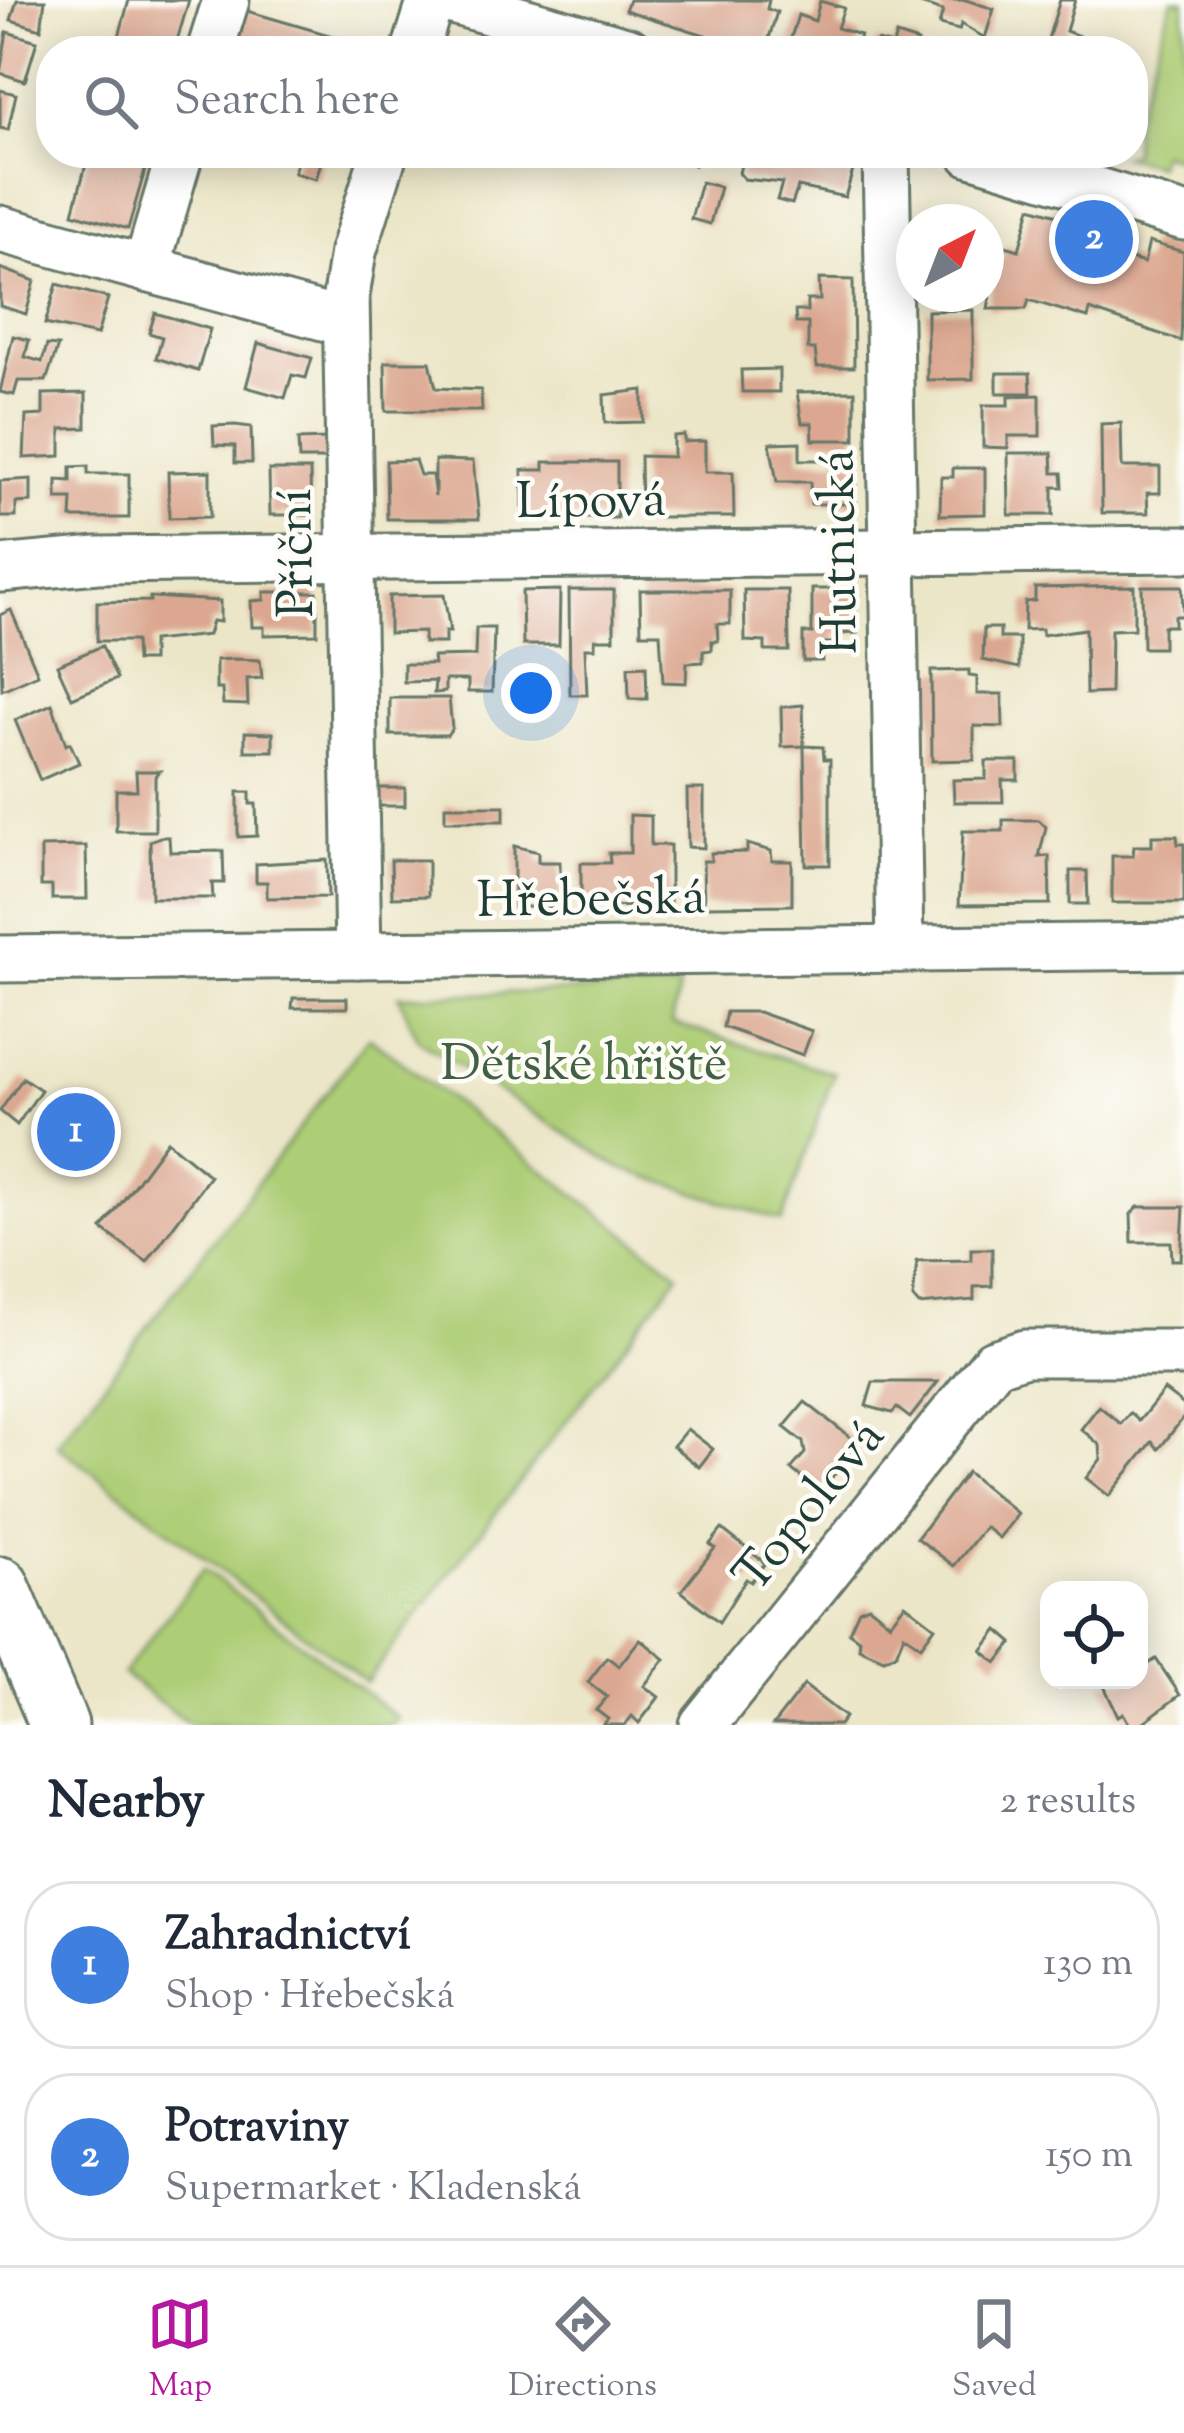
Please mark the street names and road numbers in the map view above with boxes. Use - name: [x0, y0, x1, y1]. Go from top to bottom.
- street label: Hutnická: [803, 448, 880, 655]
- street label: Lípová: [516, 466, 667, 541]
- street label: Příční: [261, 488, 336, 618]
- street label: Hřebečská: [476, 863, 706, 940]
- street label: Topolová: [718, 1405, 904, 1610]

